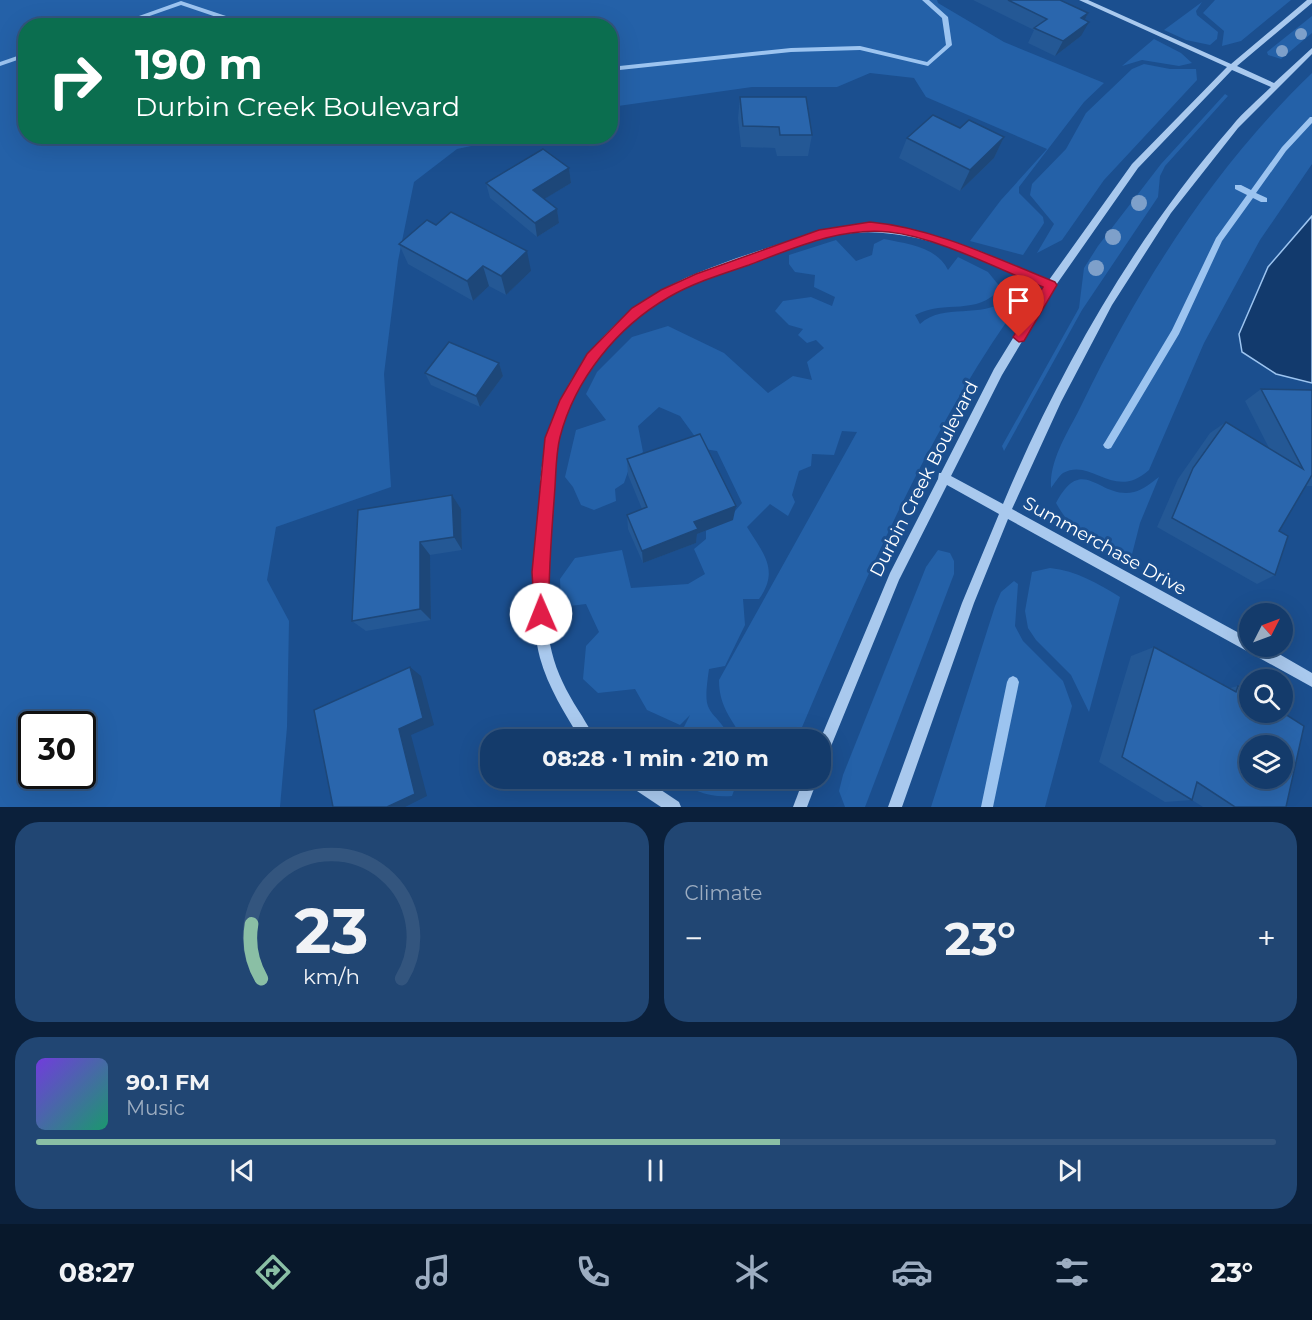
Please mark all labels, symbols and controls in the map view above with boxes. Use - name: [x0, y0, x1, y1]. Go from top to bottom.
- text: 190 m: [135, 38, 263, 90]
- icon: right: [36, 42, 114, 120]
- text: Durbin Creek Boulevard: [135, 90, 460, 123]
- pin: [993, 275, 1044, 337]
- icon: arrive: [1002, 284, 1035, 317]
- street label: Durbin Creek Boulevard: [865, 377, 983, 581]
- street label: Summerchase Drive: [1019, 492, 1191, 600]
- position arrow: [509, 582, 573, 646]
- north arrow: [1239, 603, 1293, 657]
- map controls: [1239, 603, 1293, 789]
- button: search: [1239, 669, 1293, 723]
- speed limit sign: 30: [18, 711, 96, 789]
- button: layers: [1239, 735, 1293, 789]
- text: 08:28 · 1 min · 210 m: [542, 745, 769, 772]
- text: Climate: [685, 881, 762, 905]
- text: 23: [295, 893, 369, 969]
- text: 23°: [945, 911, 1016, 966]
- text: −: [685, 918, 703, 958]
- text: +: [1257, 918, 1276, 958]
- text: km/h: [303, 963, 360, 989]
- text: 90.1 FM: [126, 1069, 210, 1096]
- text: Music: [126, 1096, 185, 1120]
- icon: previous: [226, 1154, 259, 1187]
- icon: pause: [639, 1154, 672, 1187]
- icon: next: [1053, 1154, 1086, 1187]
- icon: directions: [252, 1251, 294, 1293]
- icon: music: [412, 1251, 454, 1293]
- icon: phone: [572, 1251, 614, 1293]
- icon: climate: [731, 1251, 773, 1293]
- icon: car: [891, 1251, 933, 1293]
- icon: filters: [1051, 1251, 1093, 1293]
- text: 08:27: [59, 1256, 135, 1289]
- text: 23°: [1210, 1256, 1253, 1289]

